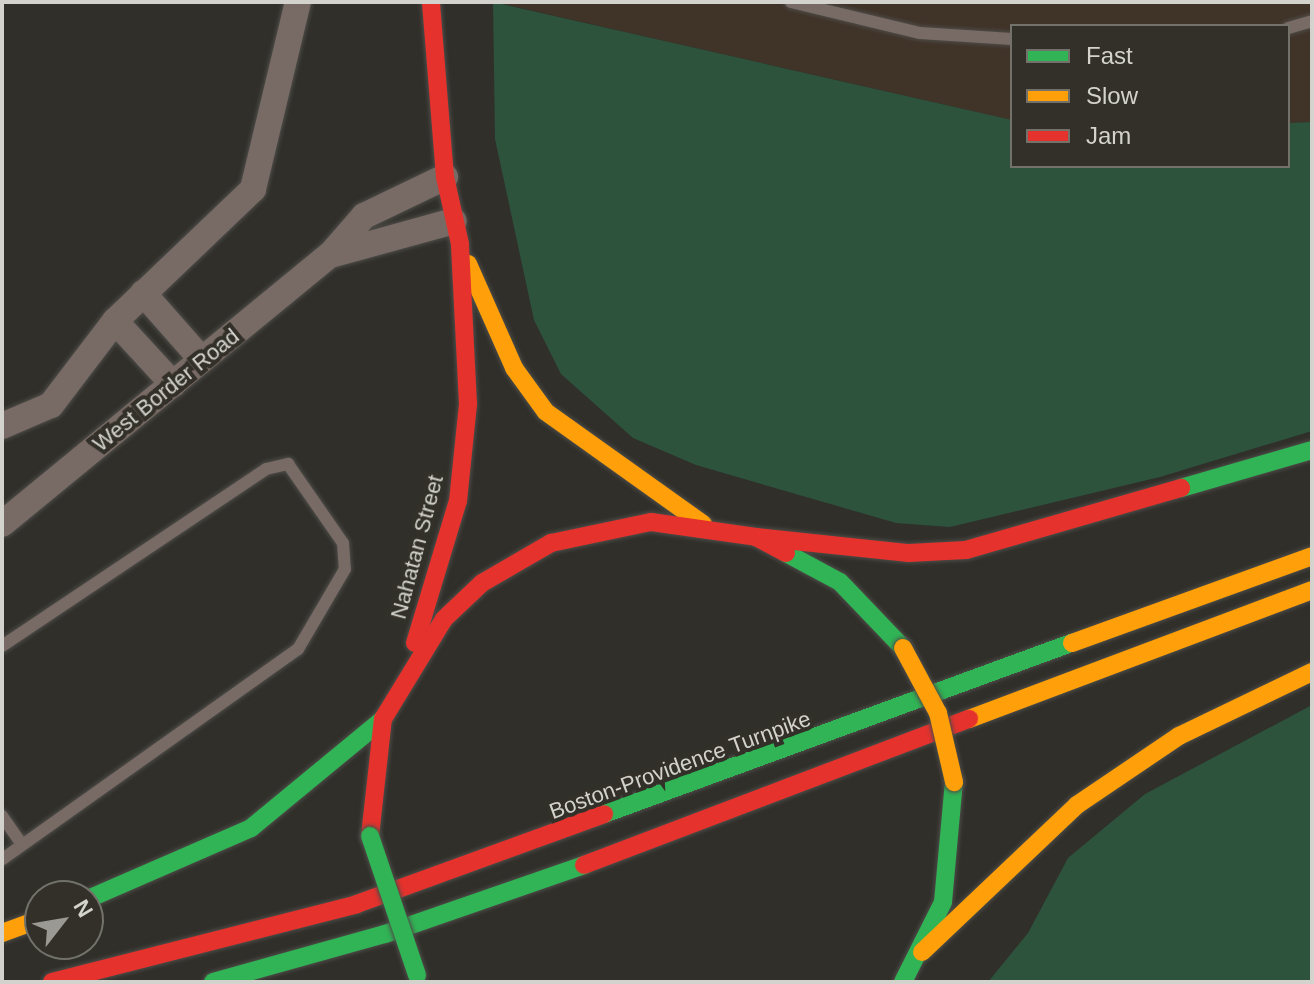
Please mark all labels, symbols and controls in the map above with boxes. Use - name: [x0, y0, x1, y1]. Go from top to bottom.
- legend: [1010, 24, 1290, 168]
- text: Fast: [1086, 42, 1133, 69]
- text: Slow: [1086, 82, 1138, 109]
- text: Jam: [1086, 122, 1131, 149]
- street label: West Border Road: [88, 323, 244, 457]
- street label: Nahatan Street: [385, 472, 449, 622]
- street label: Boston-Providence Turnpike: [545, 705, 815, 825]
- north arrow: [24, 880, 104, 960]
- text: N: [68, 895, 98, 922]

